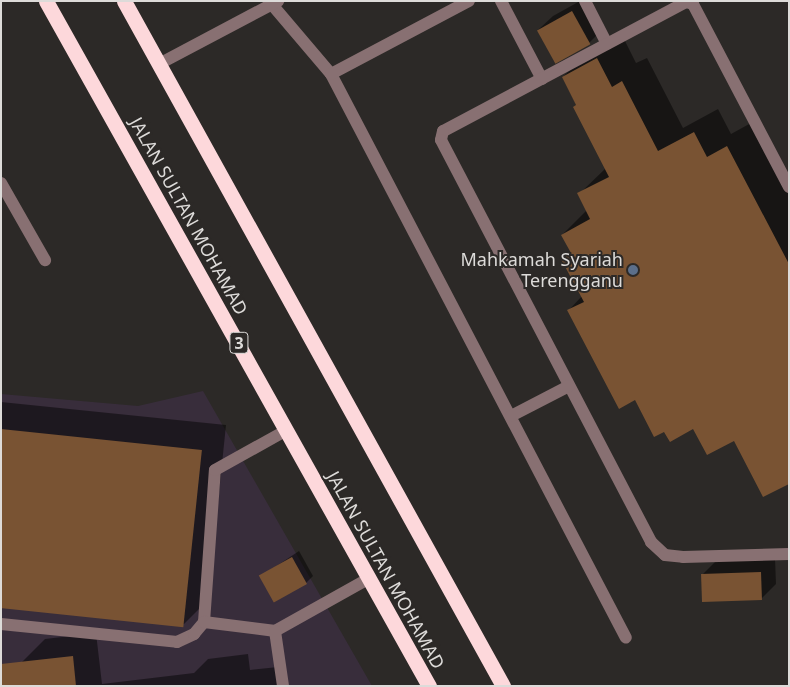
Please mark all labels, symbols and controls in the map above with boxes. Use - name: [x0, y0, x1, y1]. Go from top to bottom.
- street label: JALAN SULTAN MOHAMAD: [126, 113, 252, 319]
- place label: Mahkamah Syariah Terengganu: [461, 249, 623, 292]
- marker: Mahkamah Syariah Terengganu: [627, 264, 639, 276]
- road number: 3: [229, 329, 249, 356]
- street label: JALAN SULTAN MOHAMAD: [323, 467, 449, 673]

